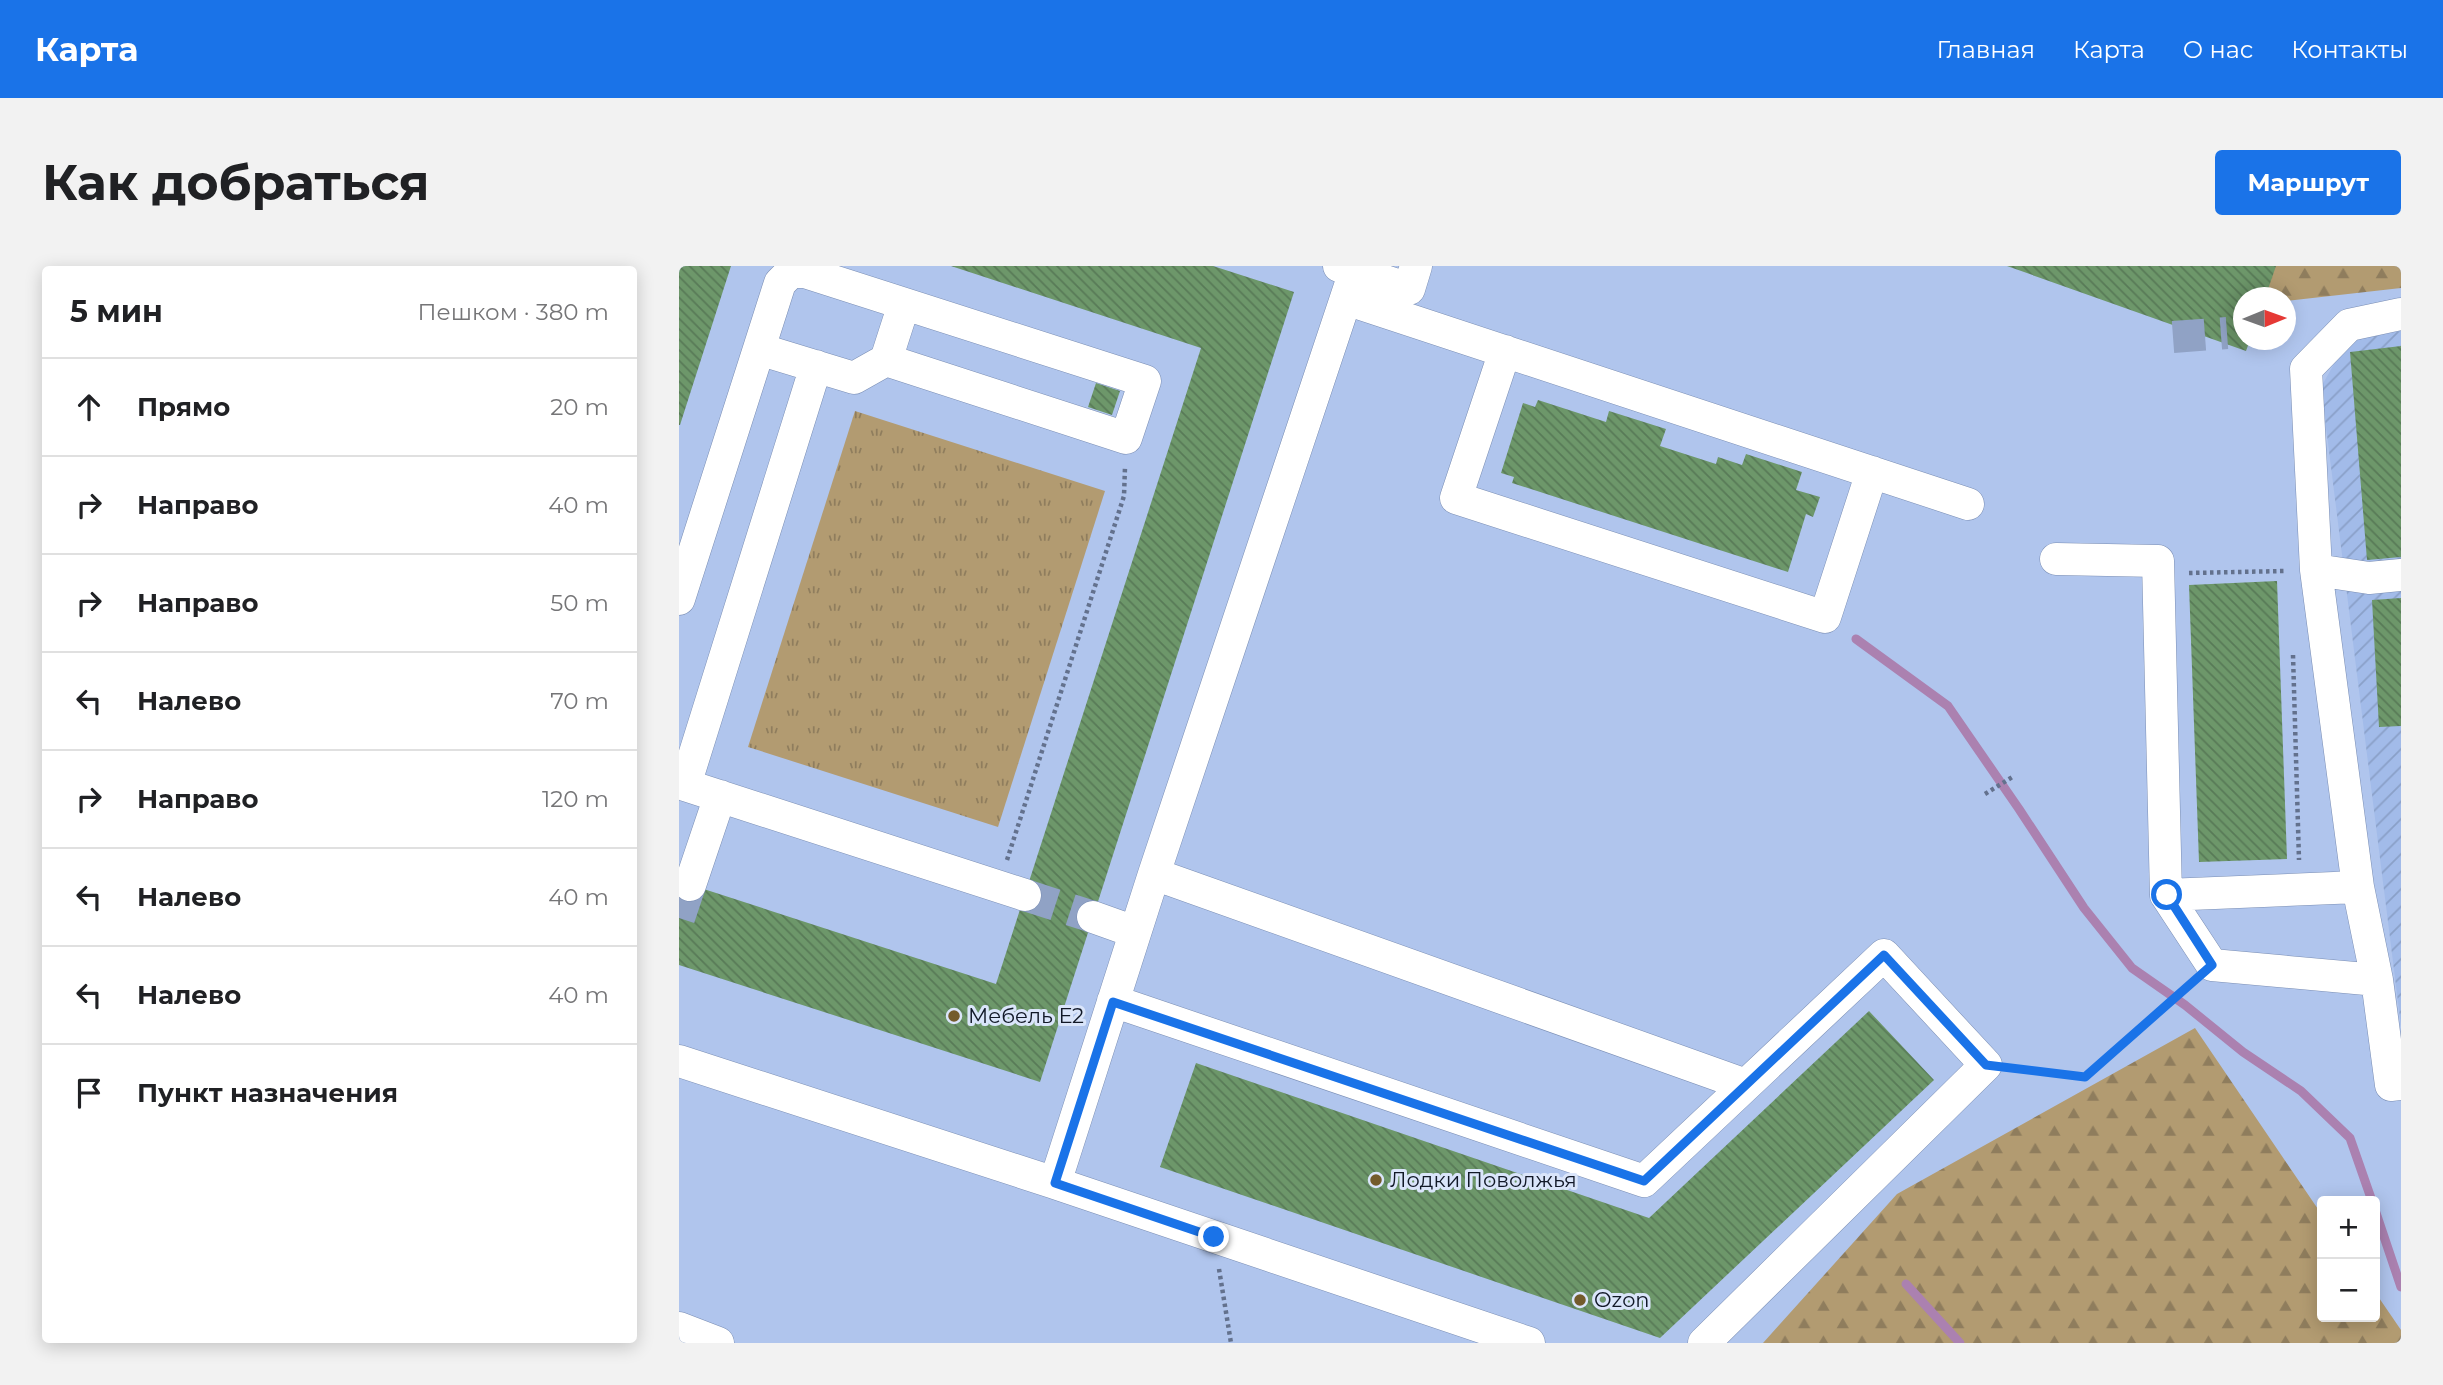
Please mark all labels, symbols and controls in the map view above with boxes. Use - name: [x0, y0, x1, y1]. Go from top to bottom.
- text: Карта: [35, 29, 138, 69]
- text: Главная: [1937, 35, 2035, 64]
- text: Карта: [2073, 35, 2145, 64]
- text: О нас: [2183, 35, 2253, 64]
- text: Контакты: [2291, 35, 2408, 64]
- button: Маршрут: [2215, 150, 2401, 215]
- text: Как добраться: [42, 153, 430, 212]
- north arrow: [2233, 287, 2296, 350]
- text: 5 мин: [70, 293, 163, 330]
- text: Пешком · 380 m: [418, 298, 609, 326]
- icon: ahead: [70, 388, 108, 426]
- text: Прямо: [137, 391, 230, 423]
- text: 20 m: [550, 393, 609, 421]
- icon: right: [70, 486, 108, 524]
- text: Направо: [137, 489, 258, 521]
- text: 40 m: [548, 491, 609, 519]
- icon: right: [70, 584, 108, 622]
- text: Направо: [137, 587, 258, 619]
- text: 50 m: [550, 589, 609, 617]
- icon: left: [70, 682, 108, 720]
- text: Налево: [137, 685, 241, 717]
- text: 70 m: [550, 687, 609, 715]
- icon: right: [70, 780, 108, 818]
- text: Направо: [137, 783, 258, 815]
- text: 120 m: [542, 785, 609, 813]
- icon: left: [70, 878, 108, 916]
- route start: [2151, 879, 2182, 910]
- text: Налево: [137, 881, 241, 913]
- text: 40 m: [548, 883, 609, 911]
- icon: left: [70, 976, 108, 1014]
- text: Налево: [137, 979, 241, 1011]
- text: 40 m: [548, 981, 609, 1009]
- place label: Мебель Е2: [968, 1003, 1084, 1028]
- marker: Мебель Е2: [946, 1008, 962, 1024]
- icon: arrive: [70, 1074, 108, 1112]
- text: Пункт назначения: [137, 1077, 398, 1109]
- place label: Лодки Поволжья: [1390, 1167, 1577, 1192]
- marker: Лодки Поволжья: [1368, 1172, 1384, 1188]
- map controls: [2317, 1196, 2380, 1322]
- button: +: [2317, 1196, 2380, 1259]
- route end: [1198, 1221, 1229, 1252]
- button: −: [2317, 1259, 2380, 1322]
- place label: Ozon: [1594, 1287, 1650, 1312]
- marker: Ozon: [1572, 1292, 1588, 1308]

